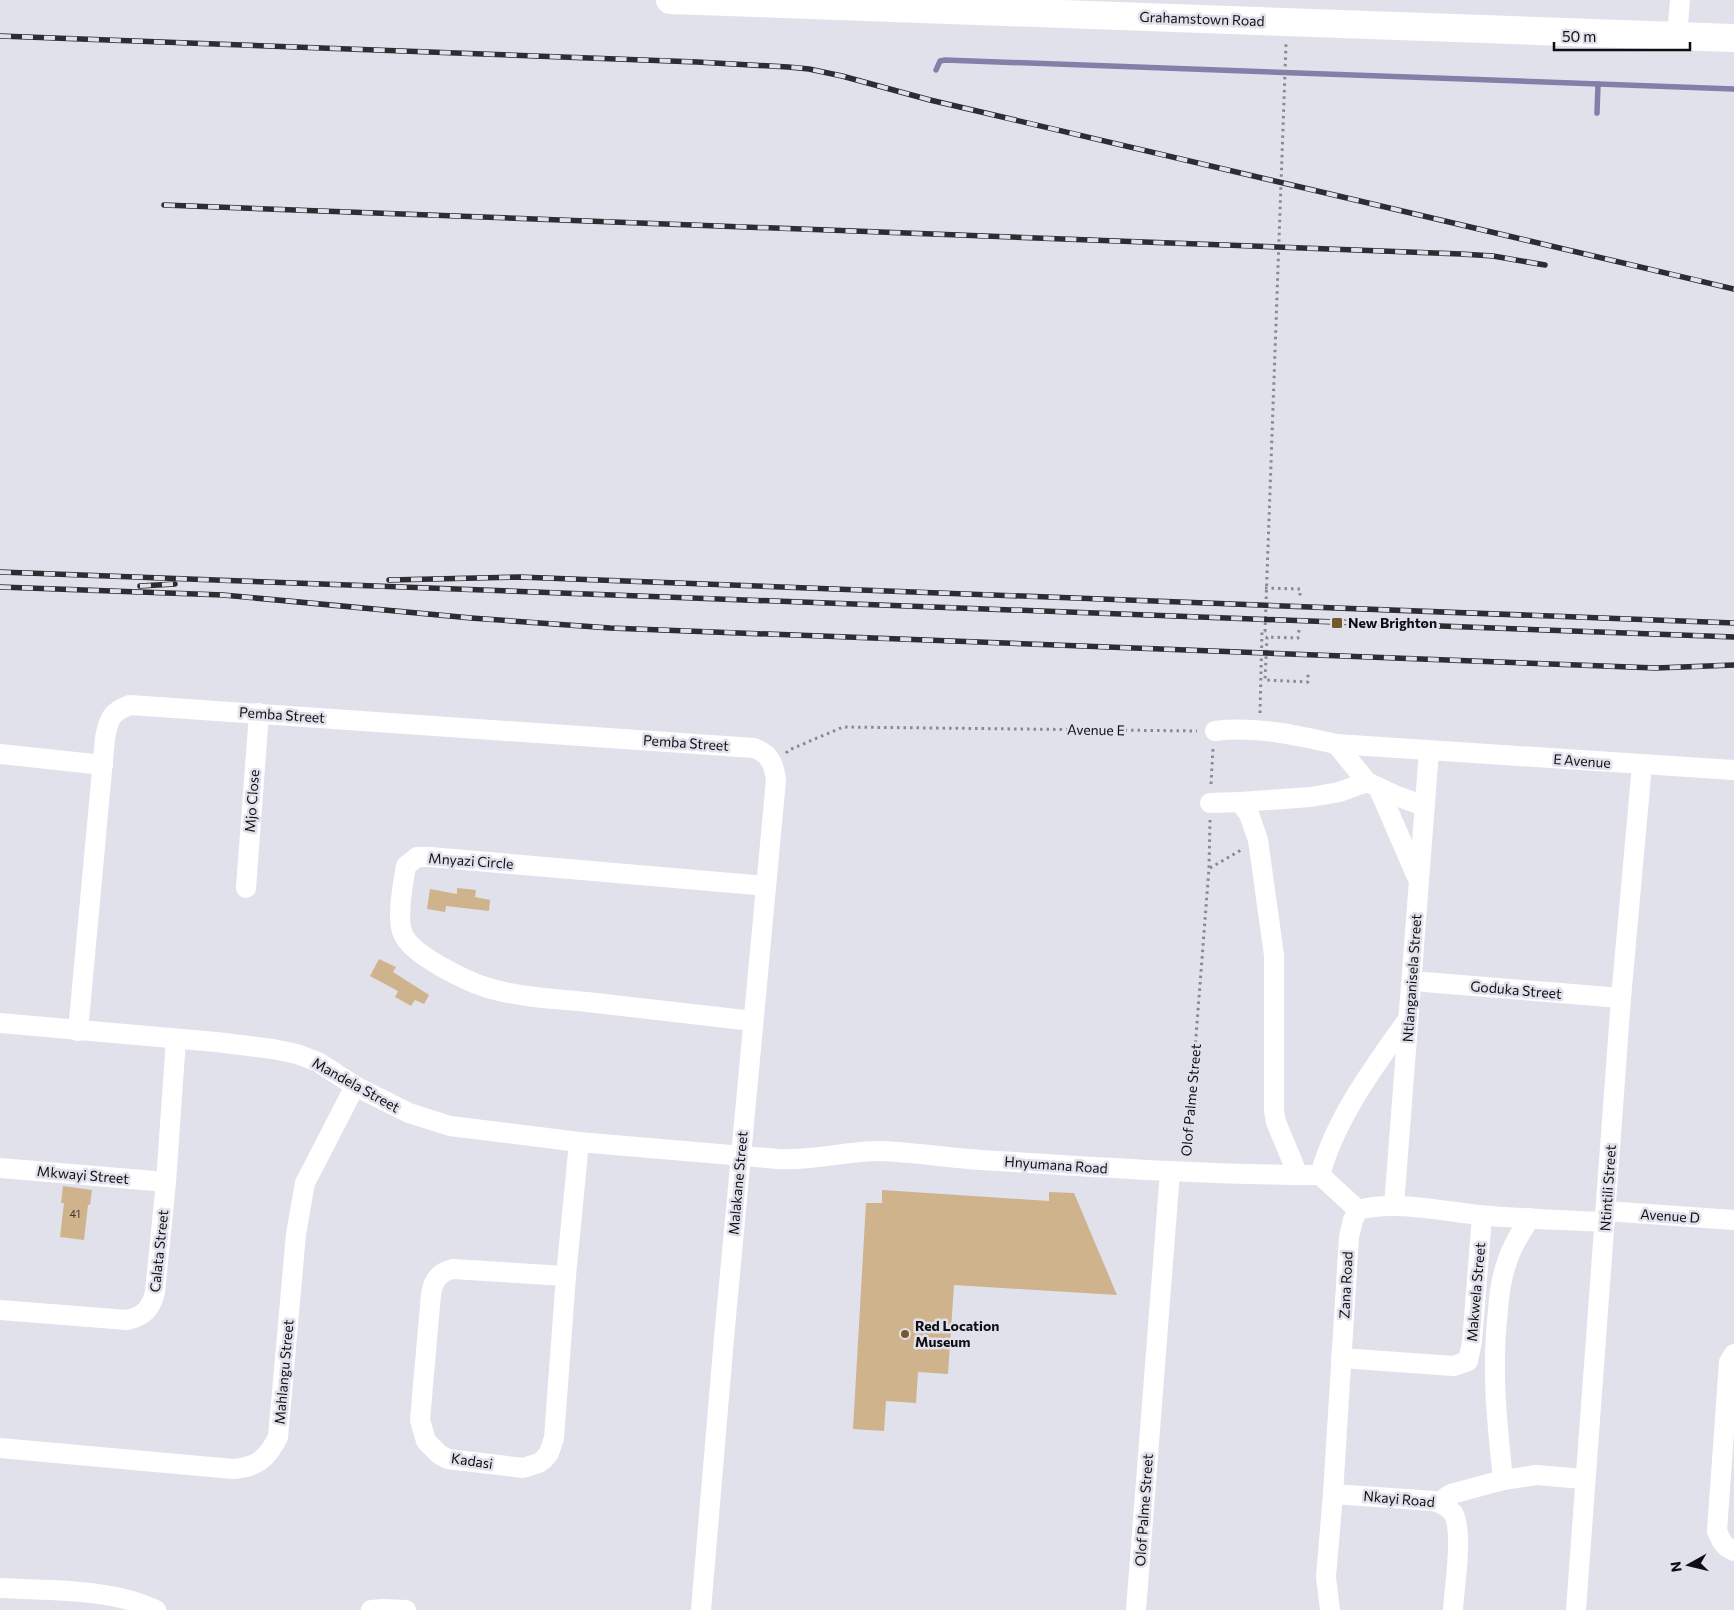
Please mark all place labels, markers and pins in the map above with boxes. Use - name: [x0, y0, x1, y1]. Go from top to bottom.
- place label: New Brighton: [1348, 614, 1437, 631]
- marker: New Brighton: [1330, 616, 1344, 630]
- place label: Red Location Museum: [915, 1317, 999, 1350]
- marker: Red Location Museum: [899, 1328, 911, 1340]

